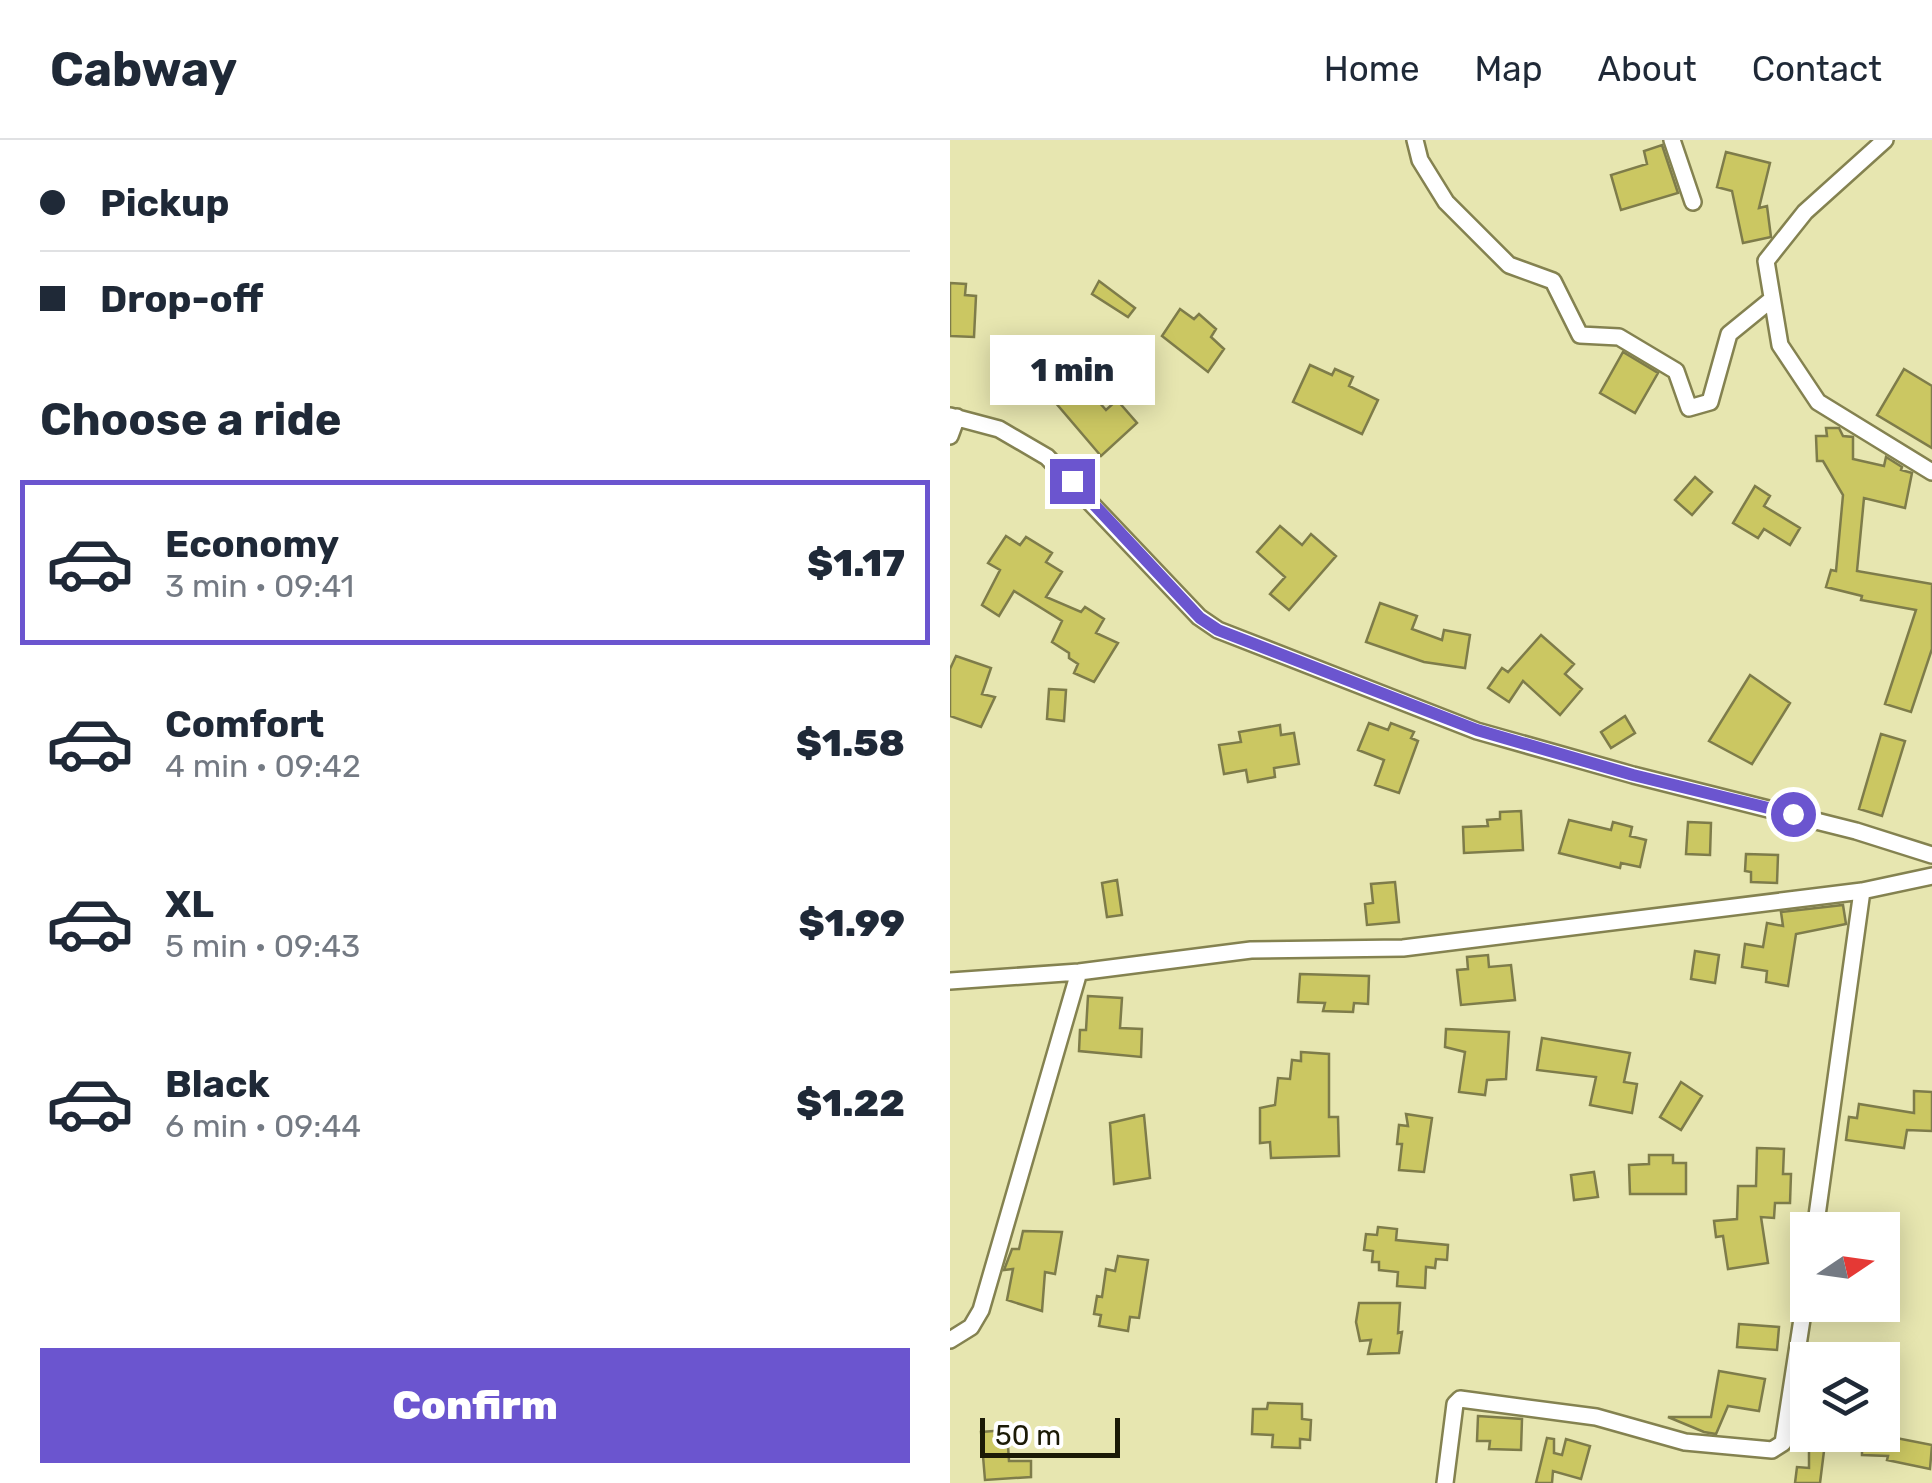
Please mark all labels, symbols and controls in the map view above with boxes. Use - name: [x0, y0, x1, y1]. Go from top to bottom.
- text: Cabway: [50, 41, 237, 98]
- text: Home: [1324, 48, 1420, 90]
- text: Map: [1475, 48, 1543, 90]
- text: About: [1598, 48, 1697, 90]
- text: Contact: [1752, 48, 1882, 90]
- text: Pickup: [100, 180, 229, 226]
- text: Drop-off: [100, 276, 263, 322]
- callout: 1 min: [989, 336, 1154, 406]
- text: 1 min: [1031, 351, 1114, 389]
- text: Choose a ride: [40, 393, 342, 446]
- route end: [1050, 459, 1095, 504]
- icon: car: [45, 518, 135, 608]
- text: Economy: [165, 521, 339, 567]
- text: $1.17: [807, 540, 905, 586]
- text: 3 min · 09:41: [165, 567, 354, 605]
- icon: car: [45, 698, 135, 788]
- text: Comfort: [165, 701, 324, 747]
- text: $1.58: [796, 720, 905, 766]
- text: 4 min · 09:42: [165, 747, 361, 785]
- route start: [1771, 792, 1816, 837]
- icon: car: [45, 878, 135, 968]
- text: XL: [165, 881, 214, 927]
- text: $1.99: [799, 900, 905, 946]
- text: 5 min · 09:43: [165, 927, 360, 965]
- icon: car: [45, 1058, 135, 1148]
- text: Black: [165, 1061, 270, 1107]
- text: $1.22: [796, 1080, 905, 1126]
- text: 6 min · 09:44: [165, 1107, 361, 1145]
- north arrow: [1790, 1212, 1900, 1322]
- map controls: [1790, 1212, 1900, 1452]
- button: layers: [1790, 1342, 1900, 1452]
- button: Confirm: [40, 1348, 910, 1463]
- scale bar: [980, 1413, 1120, 1458]
- text: 50 m: [995, 1419, 1061, 1452]

